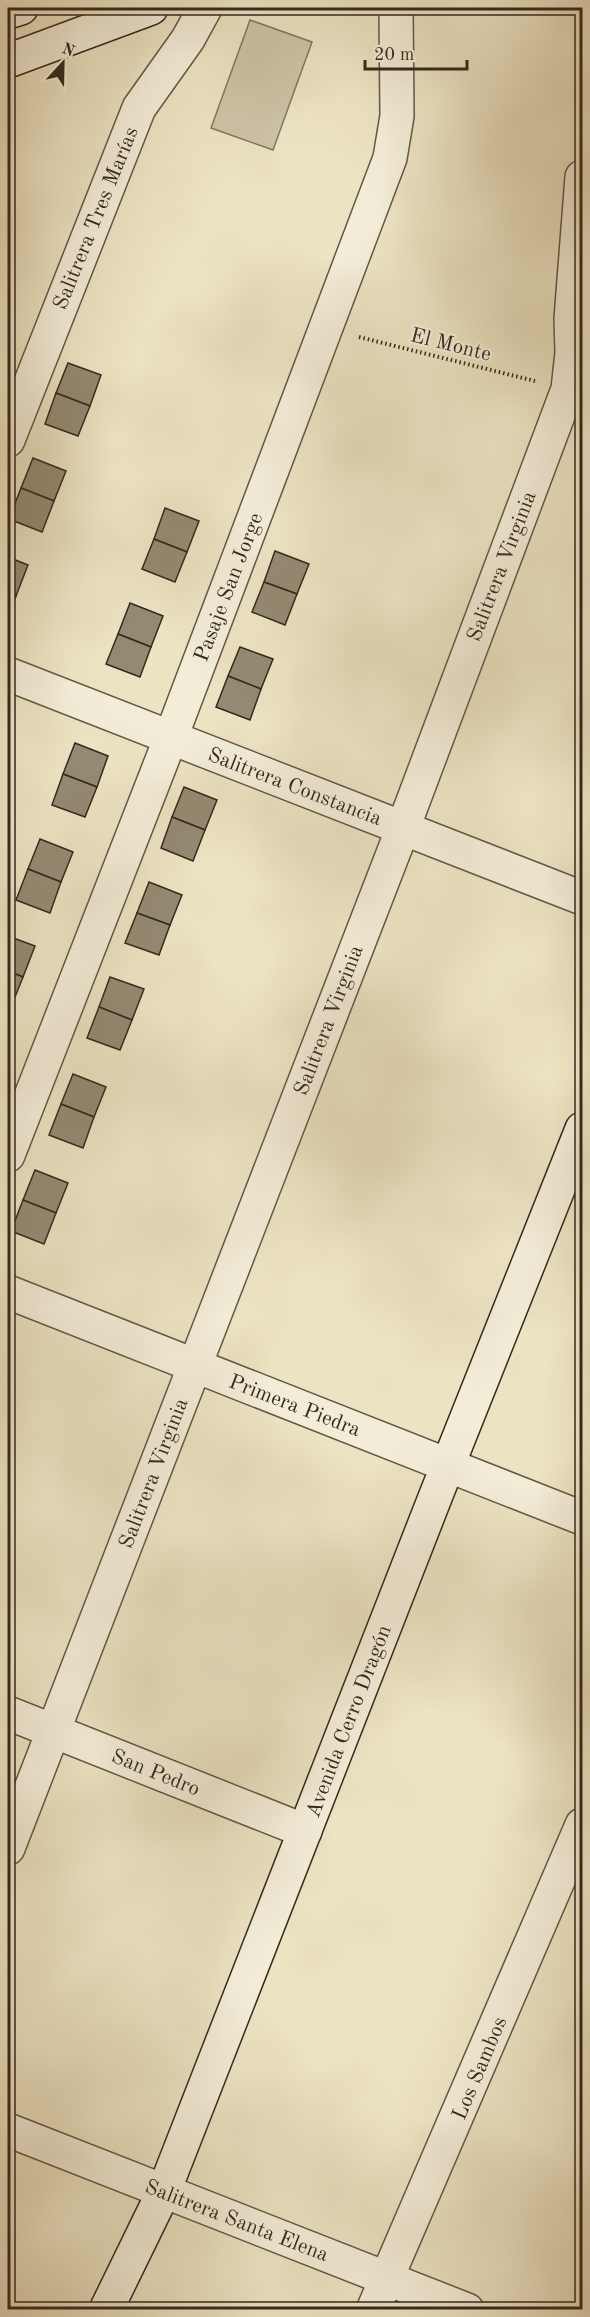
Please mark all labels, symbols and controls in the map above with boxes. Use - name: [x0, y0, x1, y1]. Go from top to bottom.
- north arrow: [33, 33, 93, 93]
- scale bar: [365, 33, 467, 71]
- text: N: [59, 41, 77, 61]
- text: 20 m: [374, 46, 414, 64]
- street label: Salitrera Tres Marías: [50, 124, 143, 313]
- street label: El Monte: [408, 325, 493, 366]
- street label: Salitrera Virginia: [464, 488, 541, 645]
- street label: Pasaje San Jorge: [191, 510, 267, 665]
- street label: Salitrera Constancia: [205, 745, 384, 830]
- street label: Salitrera Virginia: [291, 942, 368, 1099]
- street label: Primera Piedra: [226, 1372, 363, 1441]
- street label: Salitrera Virginia: [116, 1395, 193, 1552]
- street label: Avenida Cerro Dragón: [303, 1622, 396, 1821]
- street label: San Pedro: [108, 1746, 203, 1801]
- street label: Los Sambos: [449, 2014, 512, 2123]
- street label: Salitrera Santa Elena: [142, 2177, 331, 2266]

